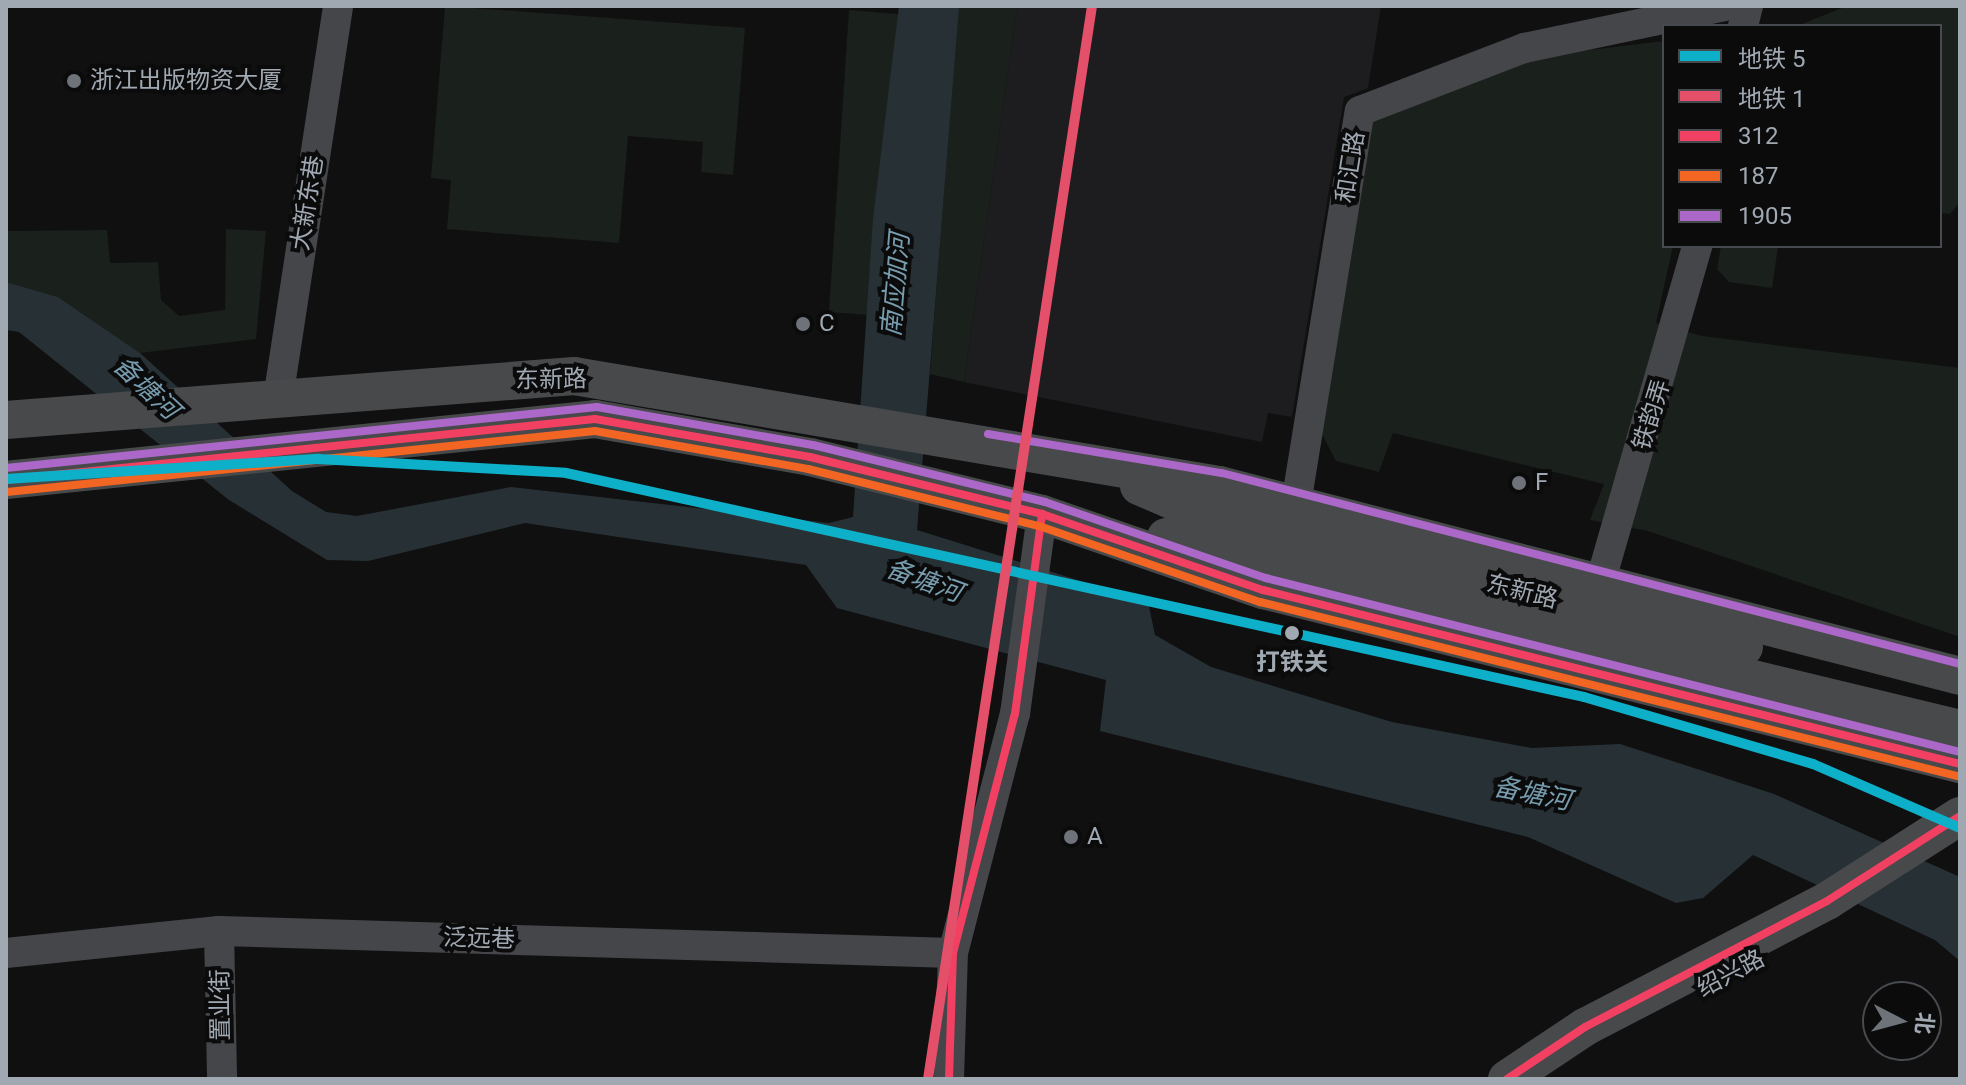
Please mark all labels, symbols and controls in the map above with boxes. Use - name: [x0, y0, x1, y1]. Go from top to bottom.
- legend: [1662, 24, 1942, 248]
- text: 地铁 5: [1738, 45, 1805, 73]
- place label: 浙江出版物资大厦: [90, 67, 282, 95]
- marker: 浙江出版物资大厦: [65, 72, 83, 90]
- text: 地铁 1: [1738, 85, 1805, 113]
- text: 312: [1738, 122, 1778, 150]
- street label: 和汇路: [1331, 129, 1371, 205]
- street label: 大新东巷: [286, 153, 330, 253]
- text: 187: [1738, 162, 1778, 190]
- text: 1905: [1738, 202, 1792, 230]
- water label: 南应加河: [876, 232, 916, 338]
- place label: C: [819, 310, 835, 338]
- marker: C: [794, 315, 812, 333]
- water label: 备塘河: [107, 350, 185, 426]
- street label: 东新路: [515, 365, 587, 395]
- street label: 铁韵弄: [1628, 376, 1676, 454]
- place label: F: [1535, 469, 1548, 497]
- marker: F: [1510, 474, 1528, 492]
- water label: 备塘河: [882, 553, 966, 609]
- street label: 东新路: [1484, 569, 1560, 615]
- marker: 打铁关: [1280, 621, 1304, 645]
- place label: 打铁关: [1256, 649, 1328, 677]
- water label: 备塘河: [1491, 771, 1573, 817]
- place label: A: [1087, 823, 1103, 851]
- marker: A: [1062, 828, 1080, 846]
- street label: 泛远巷: [443, 923, 515, 955]
- street label: 绍兴路: [1692, 944, 1770, 1004]
- street label: 置业街: [206, 969, 236, 1041]
- north arrow: [1862, 981, 1942, 1061]
- text: 北: [1911, 1011, 1938, 1036]

